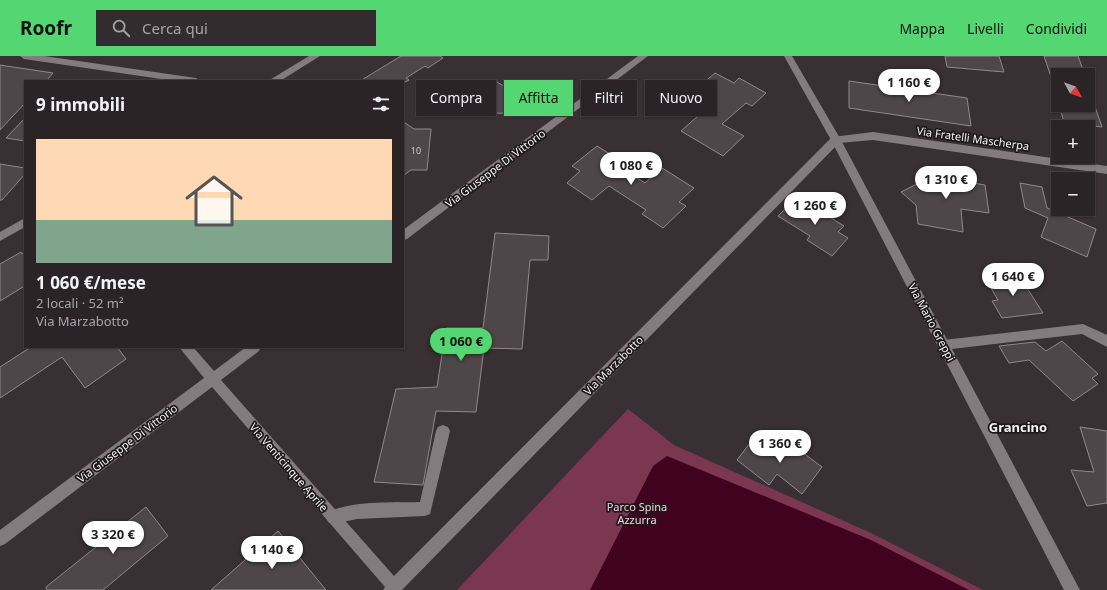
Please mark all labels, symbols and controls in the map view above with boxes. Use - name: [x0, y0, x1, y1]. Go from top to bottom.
- search box: [96, 10, 376, 46]
- text: Roofr: [20, 15, 72, 41]
- icon: search: [110, 17, 132, 39]
- text: Cerca qui: [142, 18, 208, 38]
- text: Mappa: [899, 19, 945, 38]
- text: Livelli: [967, 19, 1004, 38]
- text: Condividi: [1026, 19, 1087, 38]
- north arrow: [1051, 68, 1095, 112]
- map controls: [1051, 68, 1095, 216]
- pin: 1 160 €: [872, 69, 946, 103]
- text: 1 160 €: [887, 73, 931, 91]
- chip: Compra: [416, 80, 496, 116]
- chip: Affitta: [504, 80, 573, 116]
- chip: Filtri: [581, 80, 637, 116]
- chip: Nuovo: [645, 80, 717, 116]
- text: 9 immobili: [36, 93, 125, 116]
- icon: filters: [370, 93, 392, 115]
- button: +: [1051, 120, 1095, 164]
- street label: Via Fratelli Mascherpa: [916, 123, 1030, 153]
- street label: Via Giuseppe Di Vittorio: [442, 125, 548, 211]
- house number: 10: [411, 144, 421, 157]
- pin: 1 080 €: [594, 152, 668, 186]
- text: 1 080 €: [609, 156, 653, 174]
- icon: home: [178, 165, 250, 237]
- pin: 1 310 €: [909, 166, 983, 200]
- text: 1 310 €: [924, 170, 968, 188]
- button: −: [1051, 172, 1095, 216]
- pin: 1 260 €: [778, 192, 852, 226]
- text: 1 260 €: [793, 196, 837, 214]
- pin: 1 640 €: [976, 263, 1050, 297]
- text: 1 640 €: [991, 267, 1035, 285]
- text: 1 060 €/mese: [36, 271, 146, 294]
- street label: Via Mario Greppi: [905, 280, 959, 364]
- text: 2 locali · 52 m²: [36, 294, 123, 312]
- text: Via Marzabotto: [36, 312, 129, 330]
- pin: 1 060 €: [424, 328, 498, 362]
- text: 1 060 €: [439, 332, 483, 350]
- street label: Via Marzabotto: [580, 332, 646, 398]
- street label: Via Giuseppe Di Vittorio: [74, 400, 180, 486]
- district label: Grancino: [989, 418, 1047, 436]
- street label: Via Venticinque Aprile: [246, 420, 332, 514]
- pin: 1 360 €: [743, 430, 817, 464]
- text: 1 360 €: [758, 434, 802, 452]
- park label: Parco Spina Azzurra: [607, 499, 667, 527]
- pin: 3 320 €: [76, 521, 150, 555]
- text: 3 320 €: [91, 525, 135, 543]
- pin: 1 140 €: [235, 536, 309, 570]
- text: 1 140 €: [250, 540, 294, 558]

